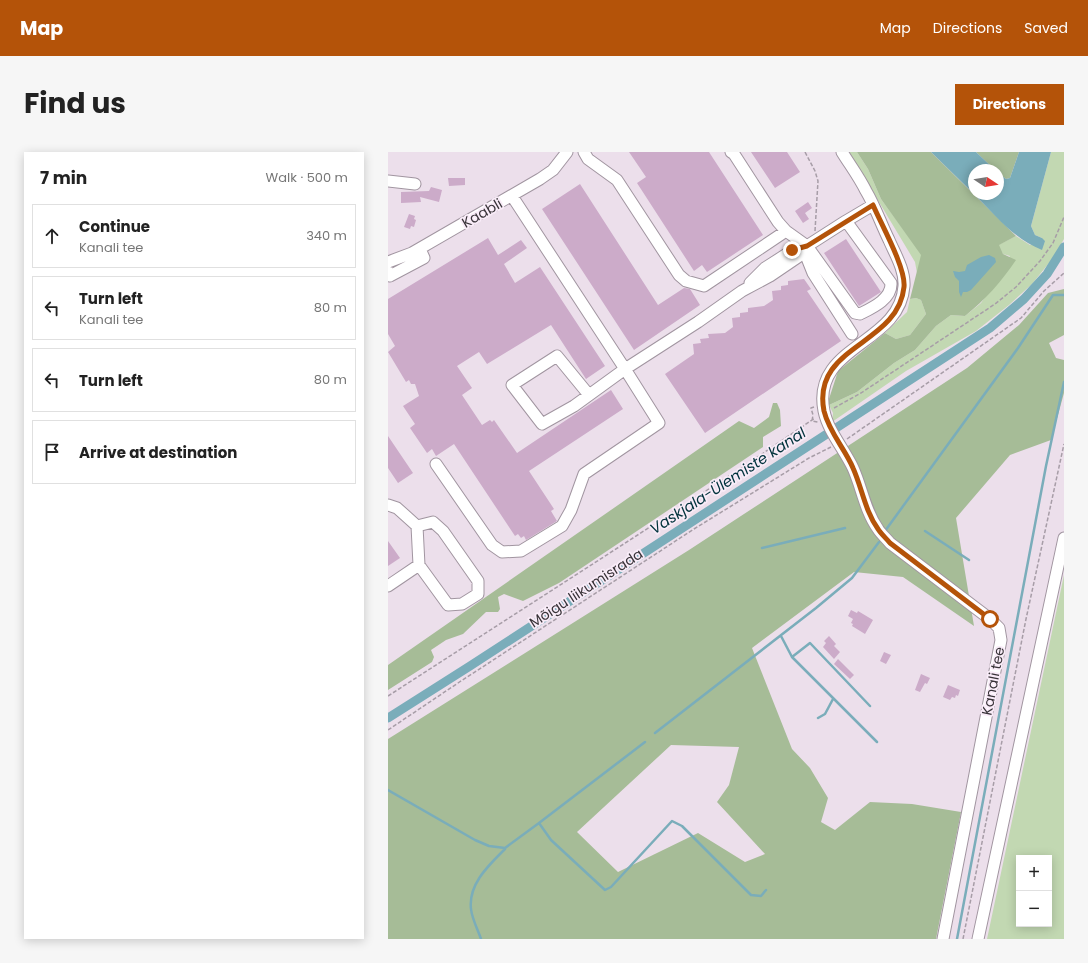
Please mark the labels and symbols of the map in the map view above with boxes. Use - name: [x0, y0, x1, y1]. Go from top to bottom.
- north arrow: [968, 164, 1004, 200]
- street label: Kaabli: [458, 193, 506, 233]
- route end: [783, 241, 801, 259]
- water label: Vaskjala-Ülemiste kanal: [646, 422, 810, 539]
- street label: Mõigu liikumisrada: [525, 544, 647, 632]
- route start: [981, 610, 999, 628]
- street label: Kanali tee: [977, 645, 1009, 717]

